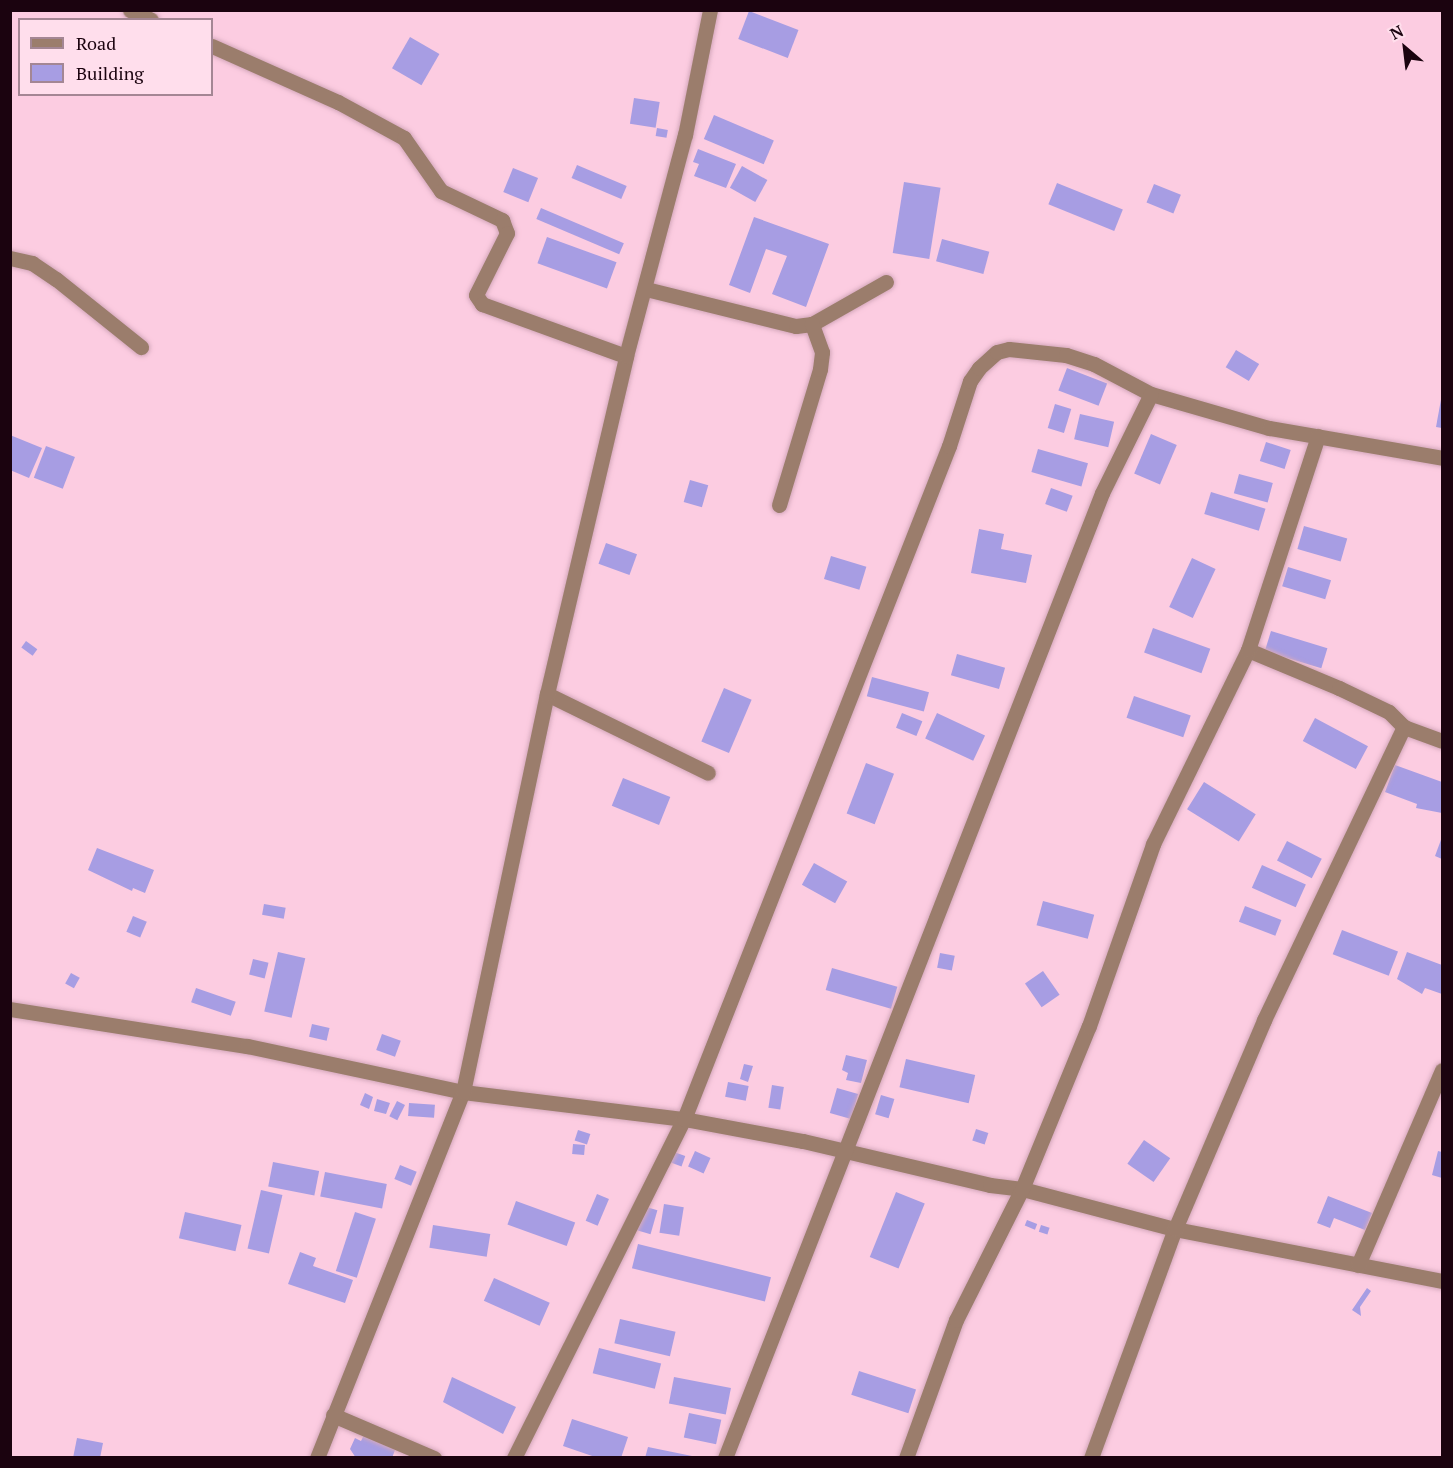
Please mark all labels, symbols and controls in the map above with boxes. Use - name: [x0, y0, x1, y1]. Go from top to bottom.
- legend: [18, 18, 213, 96]
- north arrow: [1375, 18, 1435, 78]
- text: N: [1386, 20, 1407, 45]
- text: Road: [76, 31, 116, 55]
- text: Building: [76, 61, 144, 85]

